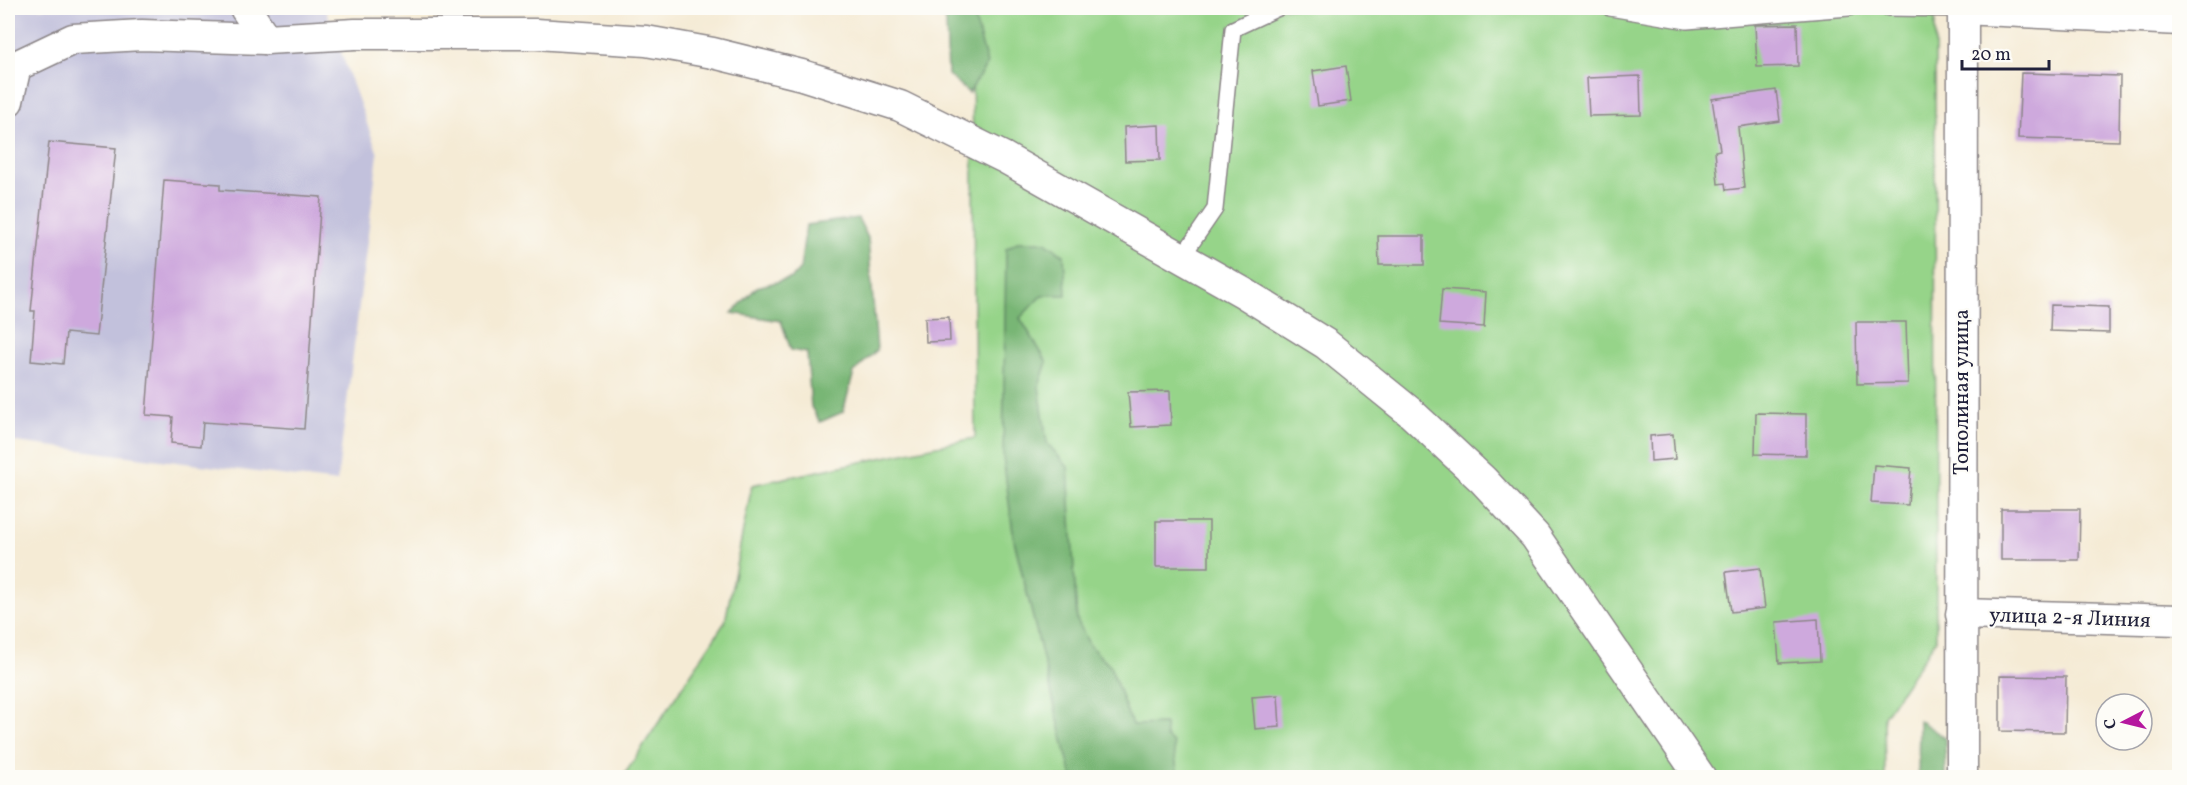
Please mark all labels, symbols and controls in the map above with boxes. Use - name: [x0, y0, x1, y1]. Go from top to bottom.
- scale bar: [1962, 33, 2049, 71]
- text: 20 m: [1971, 43, 2011, 68]
- street label: Тополиная улица: [1948, 309, 1977, 475]
- street label: улица 2-я Линия: [1989, 601, 2151, 636]
- north arrow: [2094, 692, 2154, 752]
- text: С: [2100, 717, 2123, 730]

